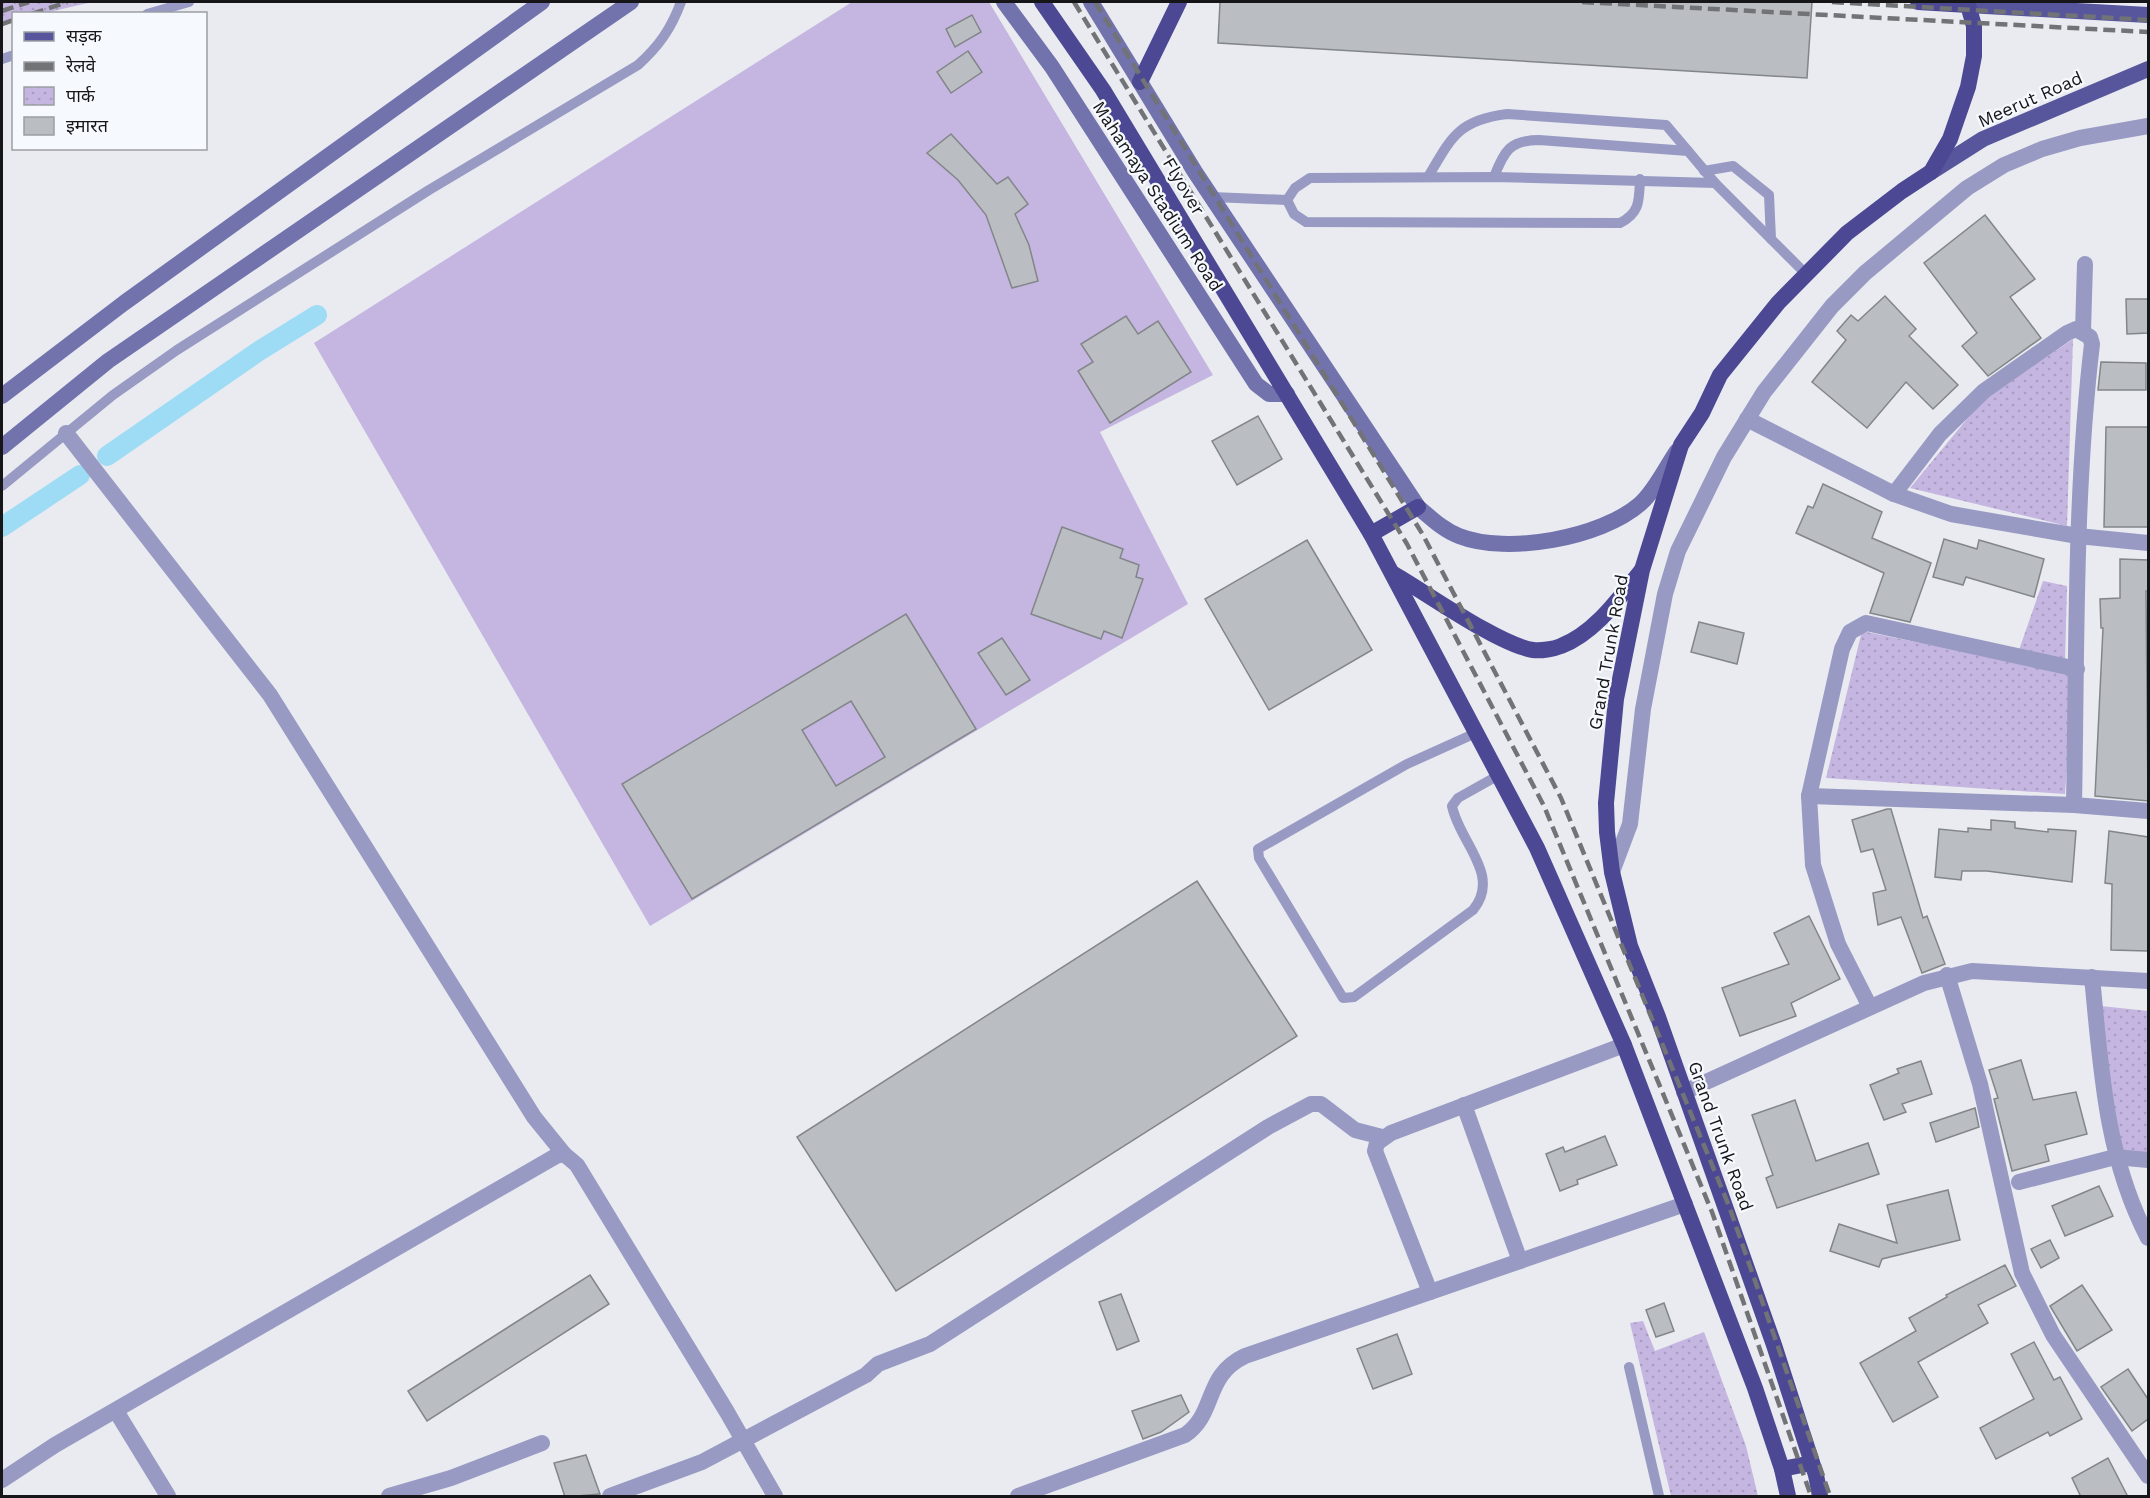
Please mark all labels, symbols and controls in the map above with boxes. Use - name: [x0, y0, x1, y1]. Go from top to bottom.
- legend: [12, 12, 207, 150]
- text: सड़क: [66, 25, 103, 46]
- text: रेलवे: [65, 55, 97, 76]
- street label: Meerut Road: [1975, 67, 2085, 131]
- text: पार्क: [66, 85, 96, 106]
- street label: Mahamaya Stadium Road: [1089, 97, 1227, 295]
- text: इमारत: [66, 115, 109, 136]
- street label: Flyover: [1159, 153, 1209, 219]
- street label: Grand Trunk Road: [1584, 573, 1632, 731]
- street label: Grand Trunk Road: [1684, 1058, 1758, 1214]

